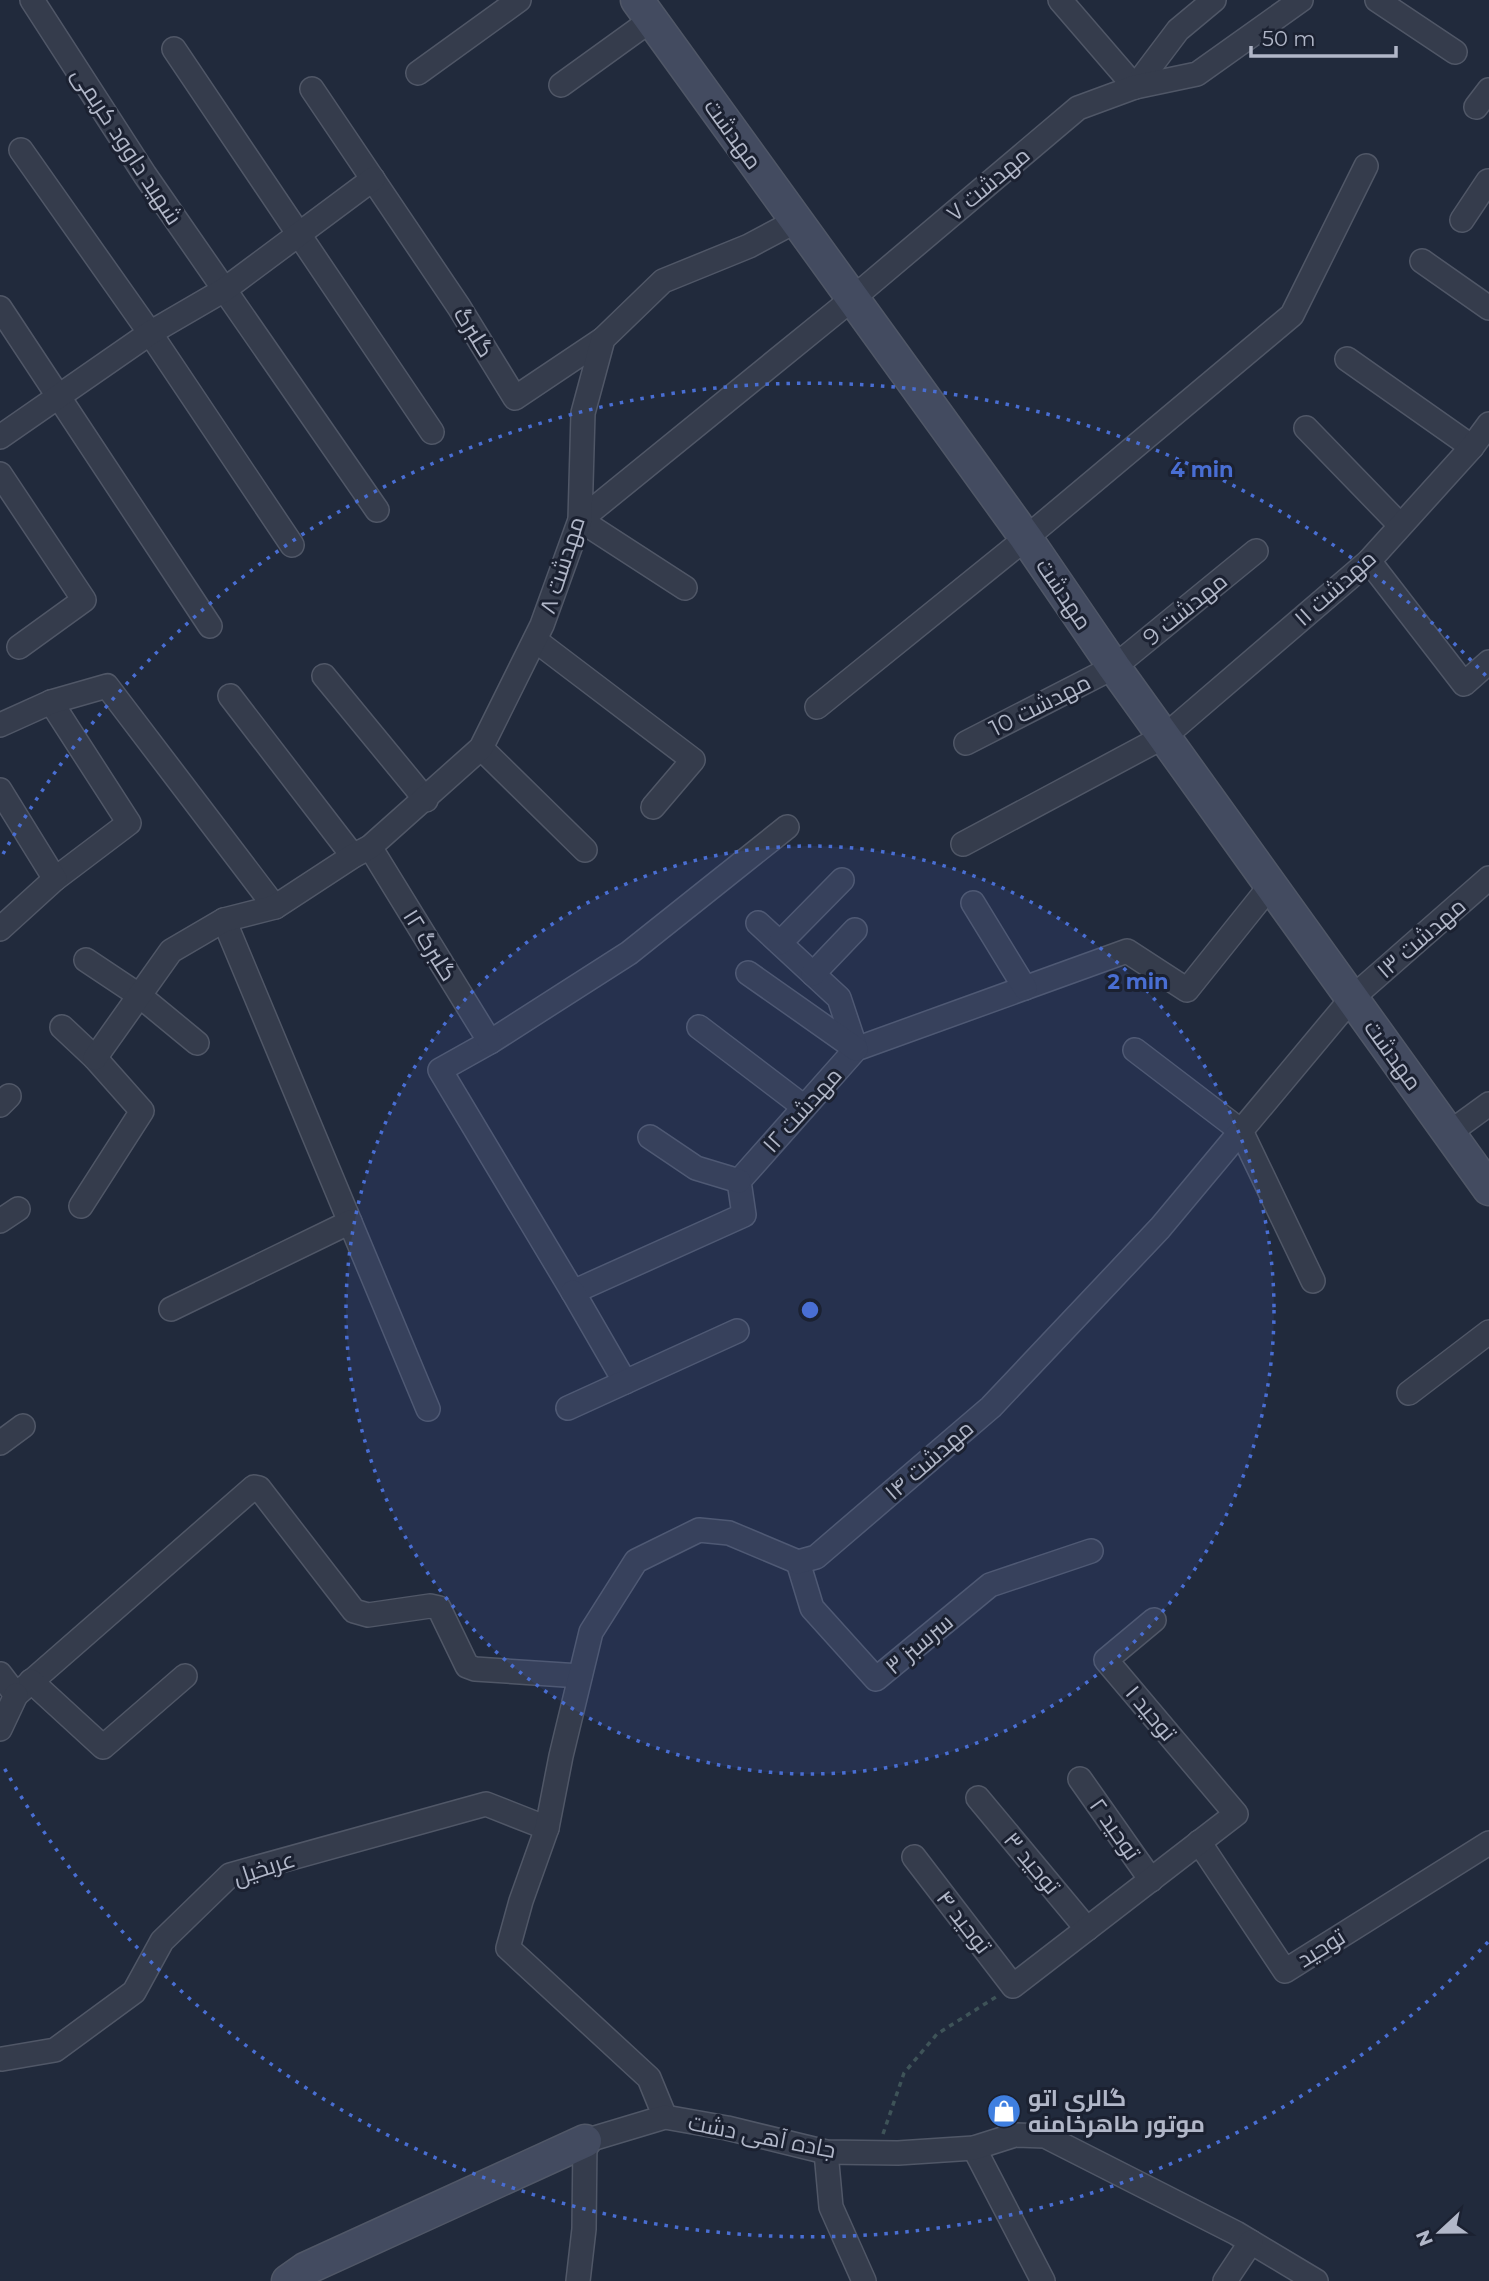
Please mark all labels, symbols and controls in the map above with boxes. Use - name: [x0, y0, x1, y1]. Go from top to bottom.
- scale bar: [1251, 14, 1396, 58]
- text: 50 m: [1262, 26, 1316, 51]
- street label: شهید داوود کریمی: [66, 62, 188, 230]
- street label: مهدشت: [698, 93, 768, 175]
- street label: مهدشت ۷: [941, 141, 1035, 227]
- street label: گلبرگ: [448, 302, 500, 362]
- text: 4 min: [1170, 457, 1234, 482]
- street label: مهدشت ۸: [533, 513, 591, 617]
- street label: مهدشت ۱۱: [1288, 544, 1382, 632]
- street label: مهدشت: [1030, 553, 1098, 635]
- street label: مهدشت 9: [1137, 567, 1233, 651]
- street label: مهدشت 10: [985, 668, 1095, 742]
- street label: مهدشت ۱۳: [1371, 892, 1471, 984]
- street label: گلبرگ ١٢: [397, 904, 463, 986]
- text: 2 min: [1107, 969, 1169, 994]
- street label: مهدشت: [1358, 1014, 1428, 1096]
- street label: مهدشت ۱۲: [756, 1061, 848, 1159]
- centre of rings: [798, 1298, 822, 1322]
- street label: مهدشت ۱۴: [879, 1414, 979, 1506]
- street label: سرسبز ۳: [879, 1608, 959, 1680]
- street label: توحید ۱: [1120, 1679, 1182, 1747]
- street label: توحید ۲: [1084, 1793, 1146, 1865]
- street label: توحید ۳: [998, 1826, 1066, 1900]
- street label: عربخیل: [230, 1845, 298, 1891]
- street label: توحید ۴: [931, 1885, 997, 1959]
- street label: توحید: [1292, 1923, 1350, 1973]
- place label: گالری اتو موتور طاهرخامنه: [1028, 2084, 1205, 2138]
- shop icon: گالری اتو موتور طاهرخامنه: [985, 2092, 1023, 2130]
- street label: جاده آهی دشت: [686, 2108, 838, 2164]
- north arrow: [1405, 2197, 1475, 2267]
- text: N: [1411, 2227, 1438, 2250]

